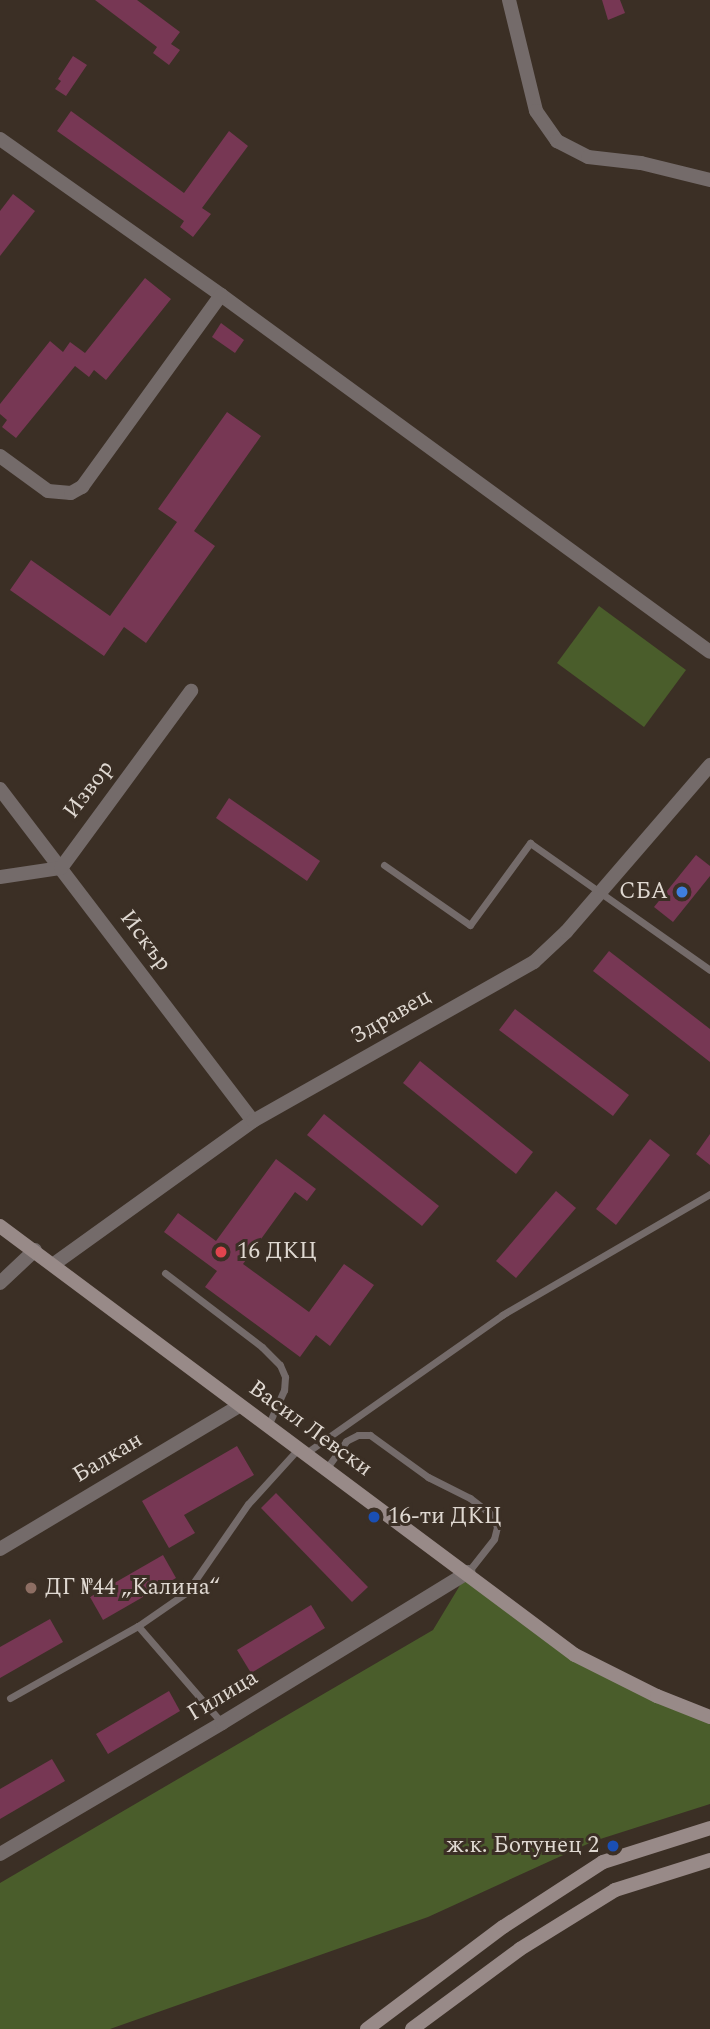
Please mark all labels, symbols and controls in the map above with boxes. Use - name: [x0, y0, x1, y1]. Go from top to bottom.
- street label: Извор: [58, 755, 120, 825]
- place label: СБА: [619, 878, 668, 906]
- marker: СБА: [674, 884, 690, 900]
- street label: Искър: [113, 905, 177, 977]
- street label: Здравец: [346, 983, 436, 1051]
- place label: 16 ДКЦ: [237, 1238, 317, 1266]
- marker: 16 ДКЦ: [211, 1242, 231, 1262]
- street label: Васил Левски: [243, 1375, 377, 1483]
- street label: Балкан: [68, 1426, 148, 1490]
- place label: 16-ти ДКЦ: [388, 1503, 502, 1531]
- marker: 16-ти ДКЦ: [366, 1509, 382, 1525]
- place label: ДГ №44 „Калина“: [45, 1574, 220, 1602]
- marker: ДГ №44 „Калина“: [23, 1580, 39, 1596]
- street label: Гилица: [183, 1664, 263, 1728]
- place label: ж.к. Ботунец 2: [446, 1832, 599, 1860]
- marker: ж.к. Ботунец 2: [605, 1838, 621, 1854]

